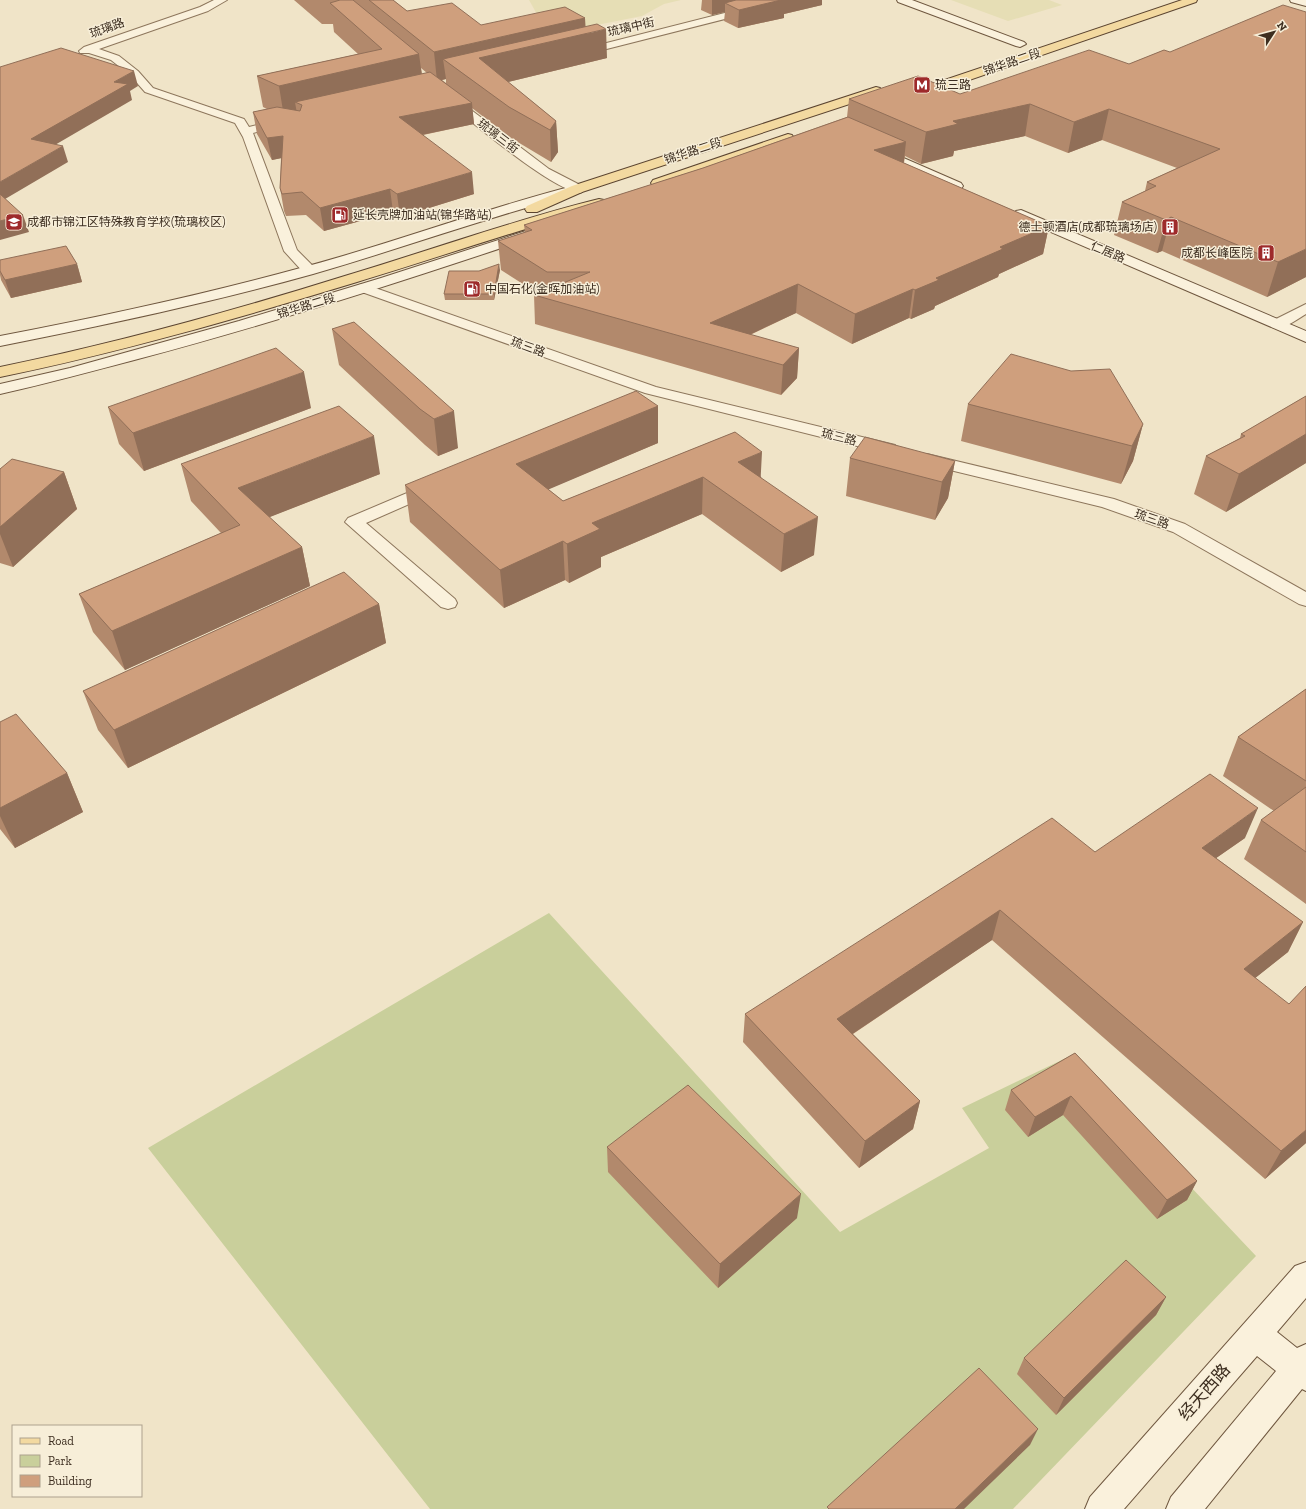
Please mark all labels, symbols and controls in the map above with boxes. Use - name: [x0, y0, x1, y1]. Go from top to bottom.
- north arrow: [1254, 12, 1294, 52]
- street label: 琉璃路: [88, 15, 126, 41]
- street label: 琉璃中街: [606, 15, 656, 39]
- text: N: [1274, 19, 1290, 34]
- street label: 锦华路二段: [981, 46, 1043, 78]
- metro station icon: 琉三路: [912, 75, 932, 95]
- place label: 琉三路: [935, 78, 971, 92]
- street label: 琉璃三街: [475, 116, 521, 156]
- street label: 锦华路二段: [662, 135, 724, 167]
- fuel station icon: 延长壳牌加油站(锦华路站): [330, 205, 350, 225]
- place label: 延长壳牌加油站(锦华路站): [353, 208, 492, 222]
- school or university icon: 成都市锦江区特殊教育学校(琉璃校区): [4, 212, 24, 232]
- place label: 成都市锦江区特殊教育学校(琉璃校区): [27, 215, 226, 229]
- building icon: 德士顿酒店(成都琉璃场店): [1160, 217, 1180, 237]
- place label: 德士顿酒店(成都琉璃场店): [1018, 220, 1157, 234]
- street label: 仁居路: [1089, 239, 1127, 265]
- building icon: 成都长峰医院: [1256, 243, 1276, 263]
- place label: 成都长峰医院: [1181, 246, 1253, 260]
- fuel station icon: 中国石化(金晖加油站): [462, 279, 482, 299]
- place label: 中国石化(金晖加油站): [485, 282, 600, 296]
- street label: 锦华路二段: [275, 291, 337, 321]
- street label: 琉三路: [509, 334, 547, 360]
- street label: 琉三路: [820, 426, 858, 448]
- street label: 琉三路: [1133, 507, 1171, 531]
- street label: 经天西路: [1174, 1360, 1234, 1424]
- legend: [12, 1425, 142, 1497]
- text: Road: [48, 1434, 74, 1448]
- text: Park: [48, 1454, 73, 1468]
- text: Building: [48, 1474, 92, 1488]

